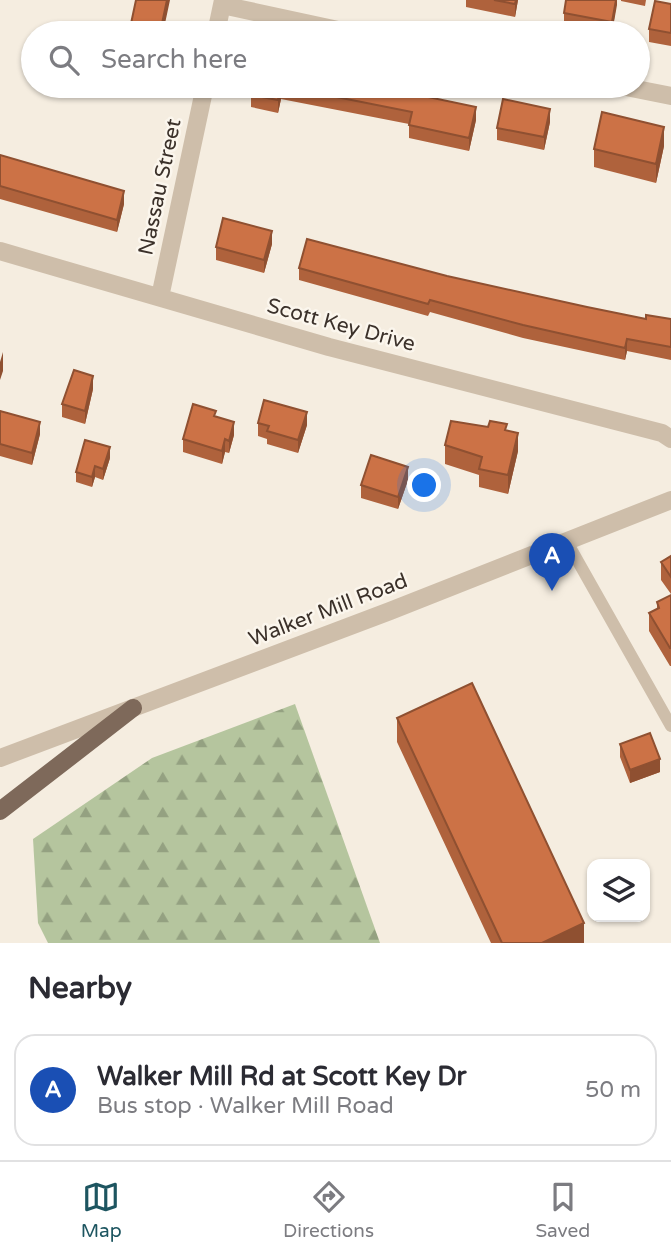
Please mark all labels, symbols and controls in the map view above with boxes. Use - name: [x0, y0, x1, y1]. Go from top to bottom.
- search box: [21, 21, 650, 98]
- icon: search: [45, 41, 83, 79]
- text: Search here: [101, 44, 247, 75]
- street label: Nassau Street: [133, 117, 187, 257]
- street label: Scott Key Drive: [264, 293, 418, 357]
- your location: [407, 468, 441, 502]
- pin: A: [529, 533, 575, 591]
- street label: Walker Mill Road: [245, 568, 411, 652]
- map controls: [587, 859, 650, 922]
- button: layers: [587, 859, 650, 922]
- text: Nearby: [28, 970, 132, 1007]
- text: Walker Mill Rd at Scott Key Dr: [97, 1061, 467, 1092]
- text: A: [44, 1076, 62, 1104]
- text: 50 m: [585, 1076, 641, 1104]
- text: Bus stop · Walker Mill Road: [97, 1092, 394, 1120]
- tab: Map: [81, 1178, 122, 1242]
- tab: Directions: [283, 1178, 374, 1242]
- tab: Saved: [535, 1178, 590, 1242]

